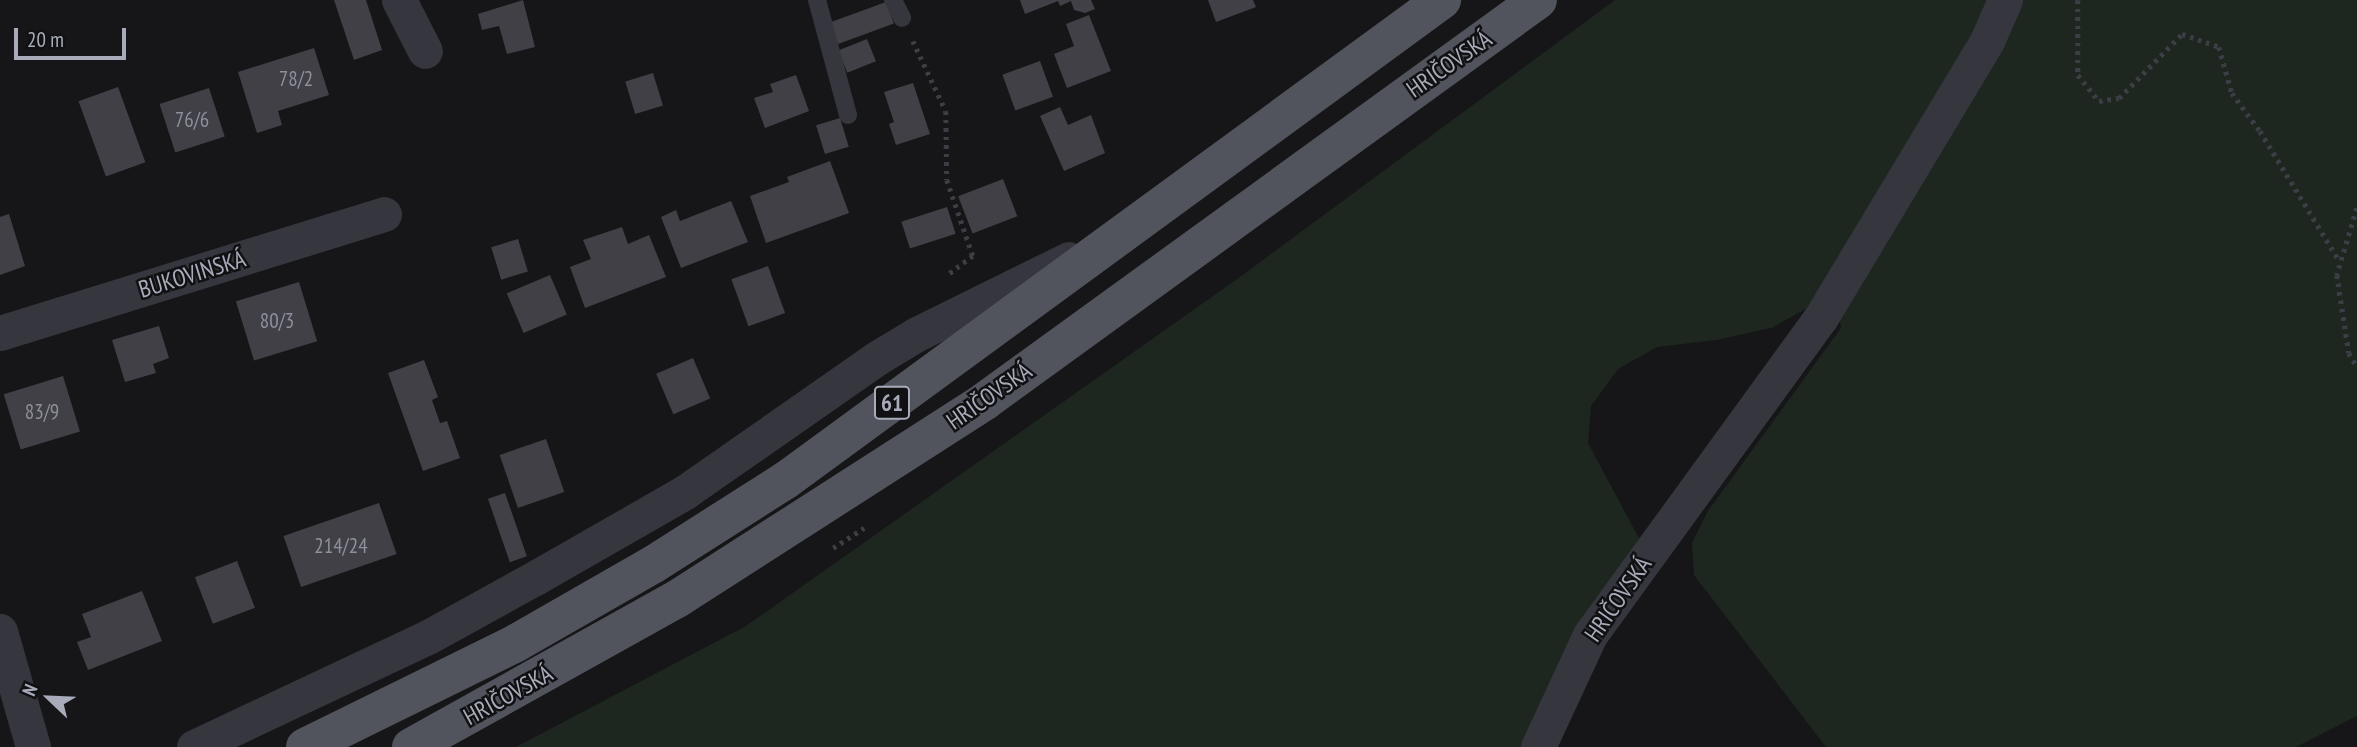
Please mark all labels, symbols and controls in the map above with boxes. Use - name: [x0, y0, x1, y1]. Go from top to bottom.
- scale bar: [18, 14, 130, 58]
- street label: HRIČOVSKÁ: [1401, 24, 1497, 104]
- text: 20 m: [27, 26, 64, 53]
- house number: 78/2: [279, 66, 313, 92]
- house number: 76/6: [175, 107, 209, 133]
- street label: BUKOVINSKÁ: [135, 244, 249, 304]
- house number: 80/3: [260, 308, 294, 334]
- street label: HRIČOVSKÁ: [941, 356, 1037, 436]
- road number: 61: [873, 384, 911, 422]
- house number: 83/9: [25, 399, 59, 425]
- house number: 214/24: [314, 533, 368, 559]
- street label: HRIČOVSKÁ: [1578, 551, 1658, 647]
- street label: HRIČOVSKÁ: [459, 659, 557, 731]
- north arrow: [14, 663, 84, 733]
- text: N: [17, 680, 43, 699]

